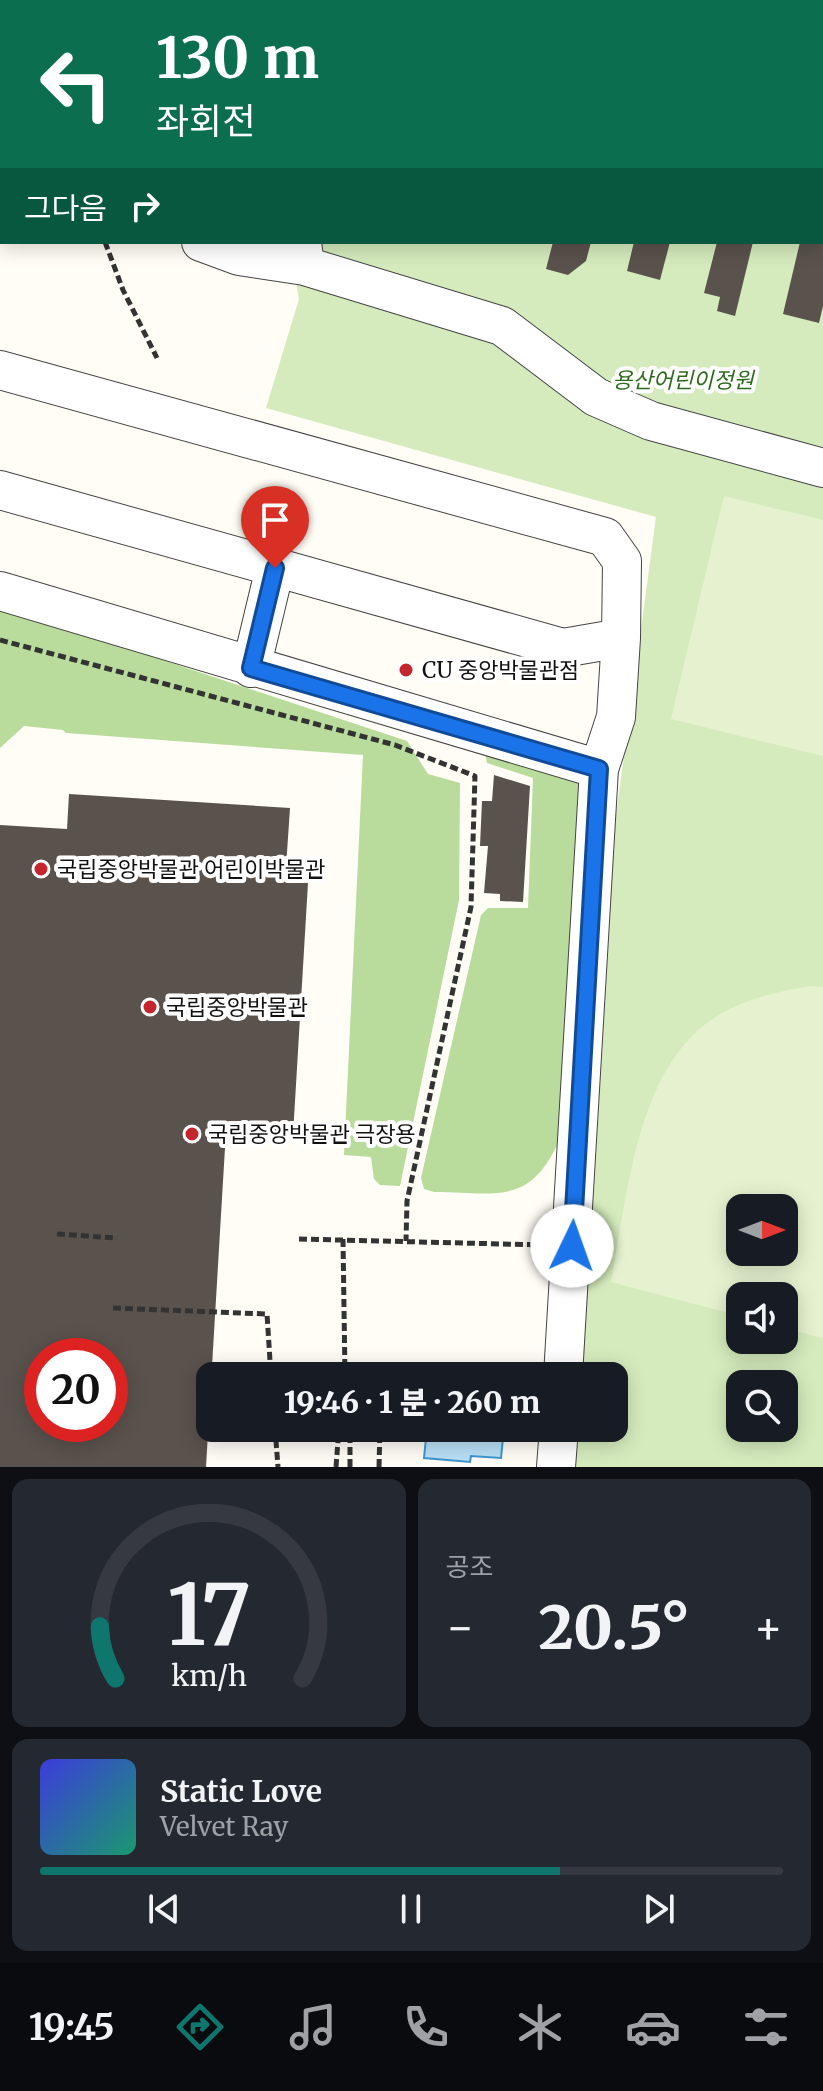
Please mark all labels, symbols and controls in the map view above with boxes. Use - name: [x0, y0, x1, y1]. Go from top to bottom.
- text: 130 m: [156, 23, 319, 93]
- icon: left: [24, 32, 128, 136]
- text: 좌회전: [156, 99, 255, 144]
- icon: right: [123, 184, 167, 228]
- text: 그다음: [24, 189, 107, 227]
- park label: 용산어린이정원: [612, 366, 756, 394]
- pin: [241, 486, 309, 568]
- icon: arrive: [253, 498, 297, 542]
- place label: CU 중앙박물관점: [422, 656, 579, 684]
- marker: CU 중앙박물관점: [397, 661, 415, 679]
- place label: 국립중앙박물관 어린이박물관: [57, 855, 325, 883]
- marker: 국립중앙박물관 어린이박물관: [32, 860, 50, 878]
- place label: 국립중앙박물관: [166, 993, 308, 1021]
- marker: 국립중앙박물관: [141, 998, 159, 1016]
- place label: 국립중앙박물관 극장용: [208, 1120, 416, 1148]
- marker: 국립중앙박물관 극장용: [183, 1125, 201, 1143]
- north arrow: [726, 1194, 798, 1266]
- map controls: [726, 1194, 798, 1442]
- position arrow: [530, 1204, 614, 1288]
- button: sound: [726, 1282, 798, 1354]
- speed limit sign: 20: [24, 1338, 128, 1442]
- button: search: [726, 1370, 798, 1442]
- text: 19:46 · 1 분 · 260 m: [284, 1383, 540, 1421]
- text: 공조: [446, 1550, 493, 1583]
- text: 17: [167, 1563, 251, 1668]
- text: 20.5°: [538, 1590, 690, 1665]
- text: −: [446, 1600, 475, 1655]
- text: +: [754, 1600, 783, 1655]
- text: km/h: [171, 1658, 247, 1694]
- text: Static Love: [160, 1772, 322, 1810]
- text: Velvet Ray: [160, 1810, 288, 1843]
- icon: previous: [142, 1887, 186, 1931]
- icon: pause: [389, 1887, 433, 1931]
- icon: next: [637, 1887, 681, 1931]
- icon: directions: [172, 1999, 228, 2055]
- icon: music: [285, 1999, 341, 2055]
- icon: phone: [398, 1999, 454, 2055]
- icon: climate: [512, 1999, 568, 2055]
- icon: car: [625, 1999, 681, 2055]
- icon: filters: [738, 1999, 794, 2055]
- text: 19:45: [29, 2005, 115, 2050]

